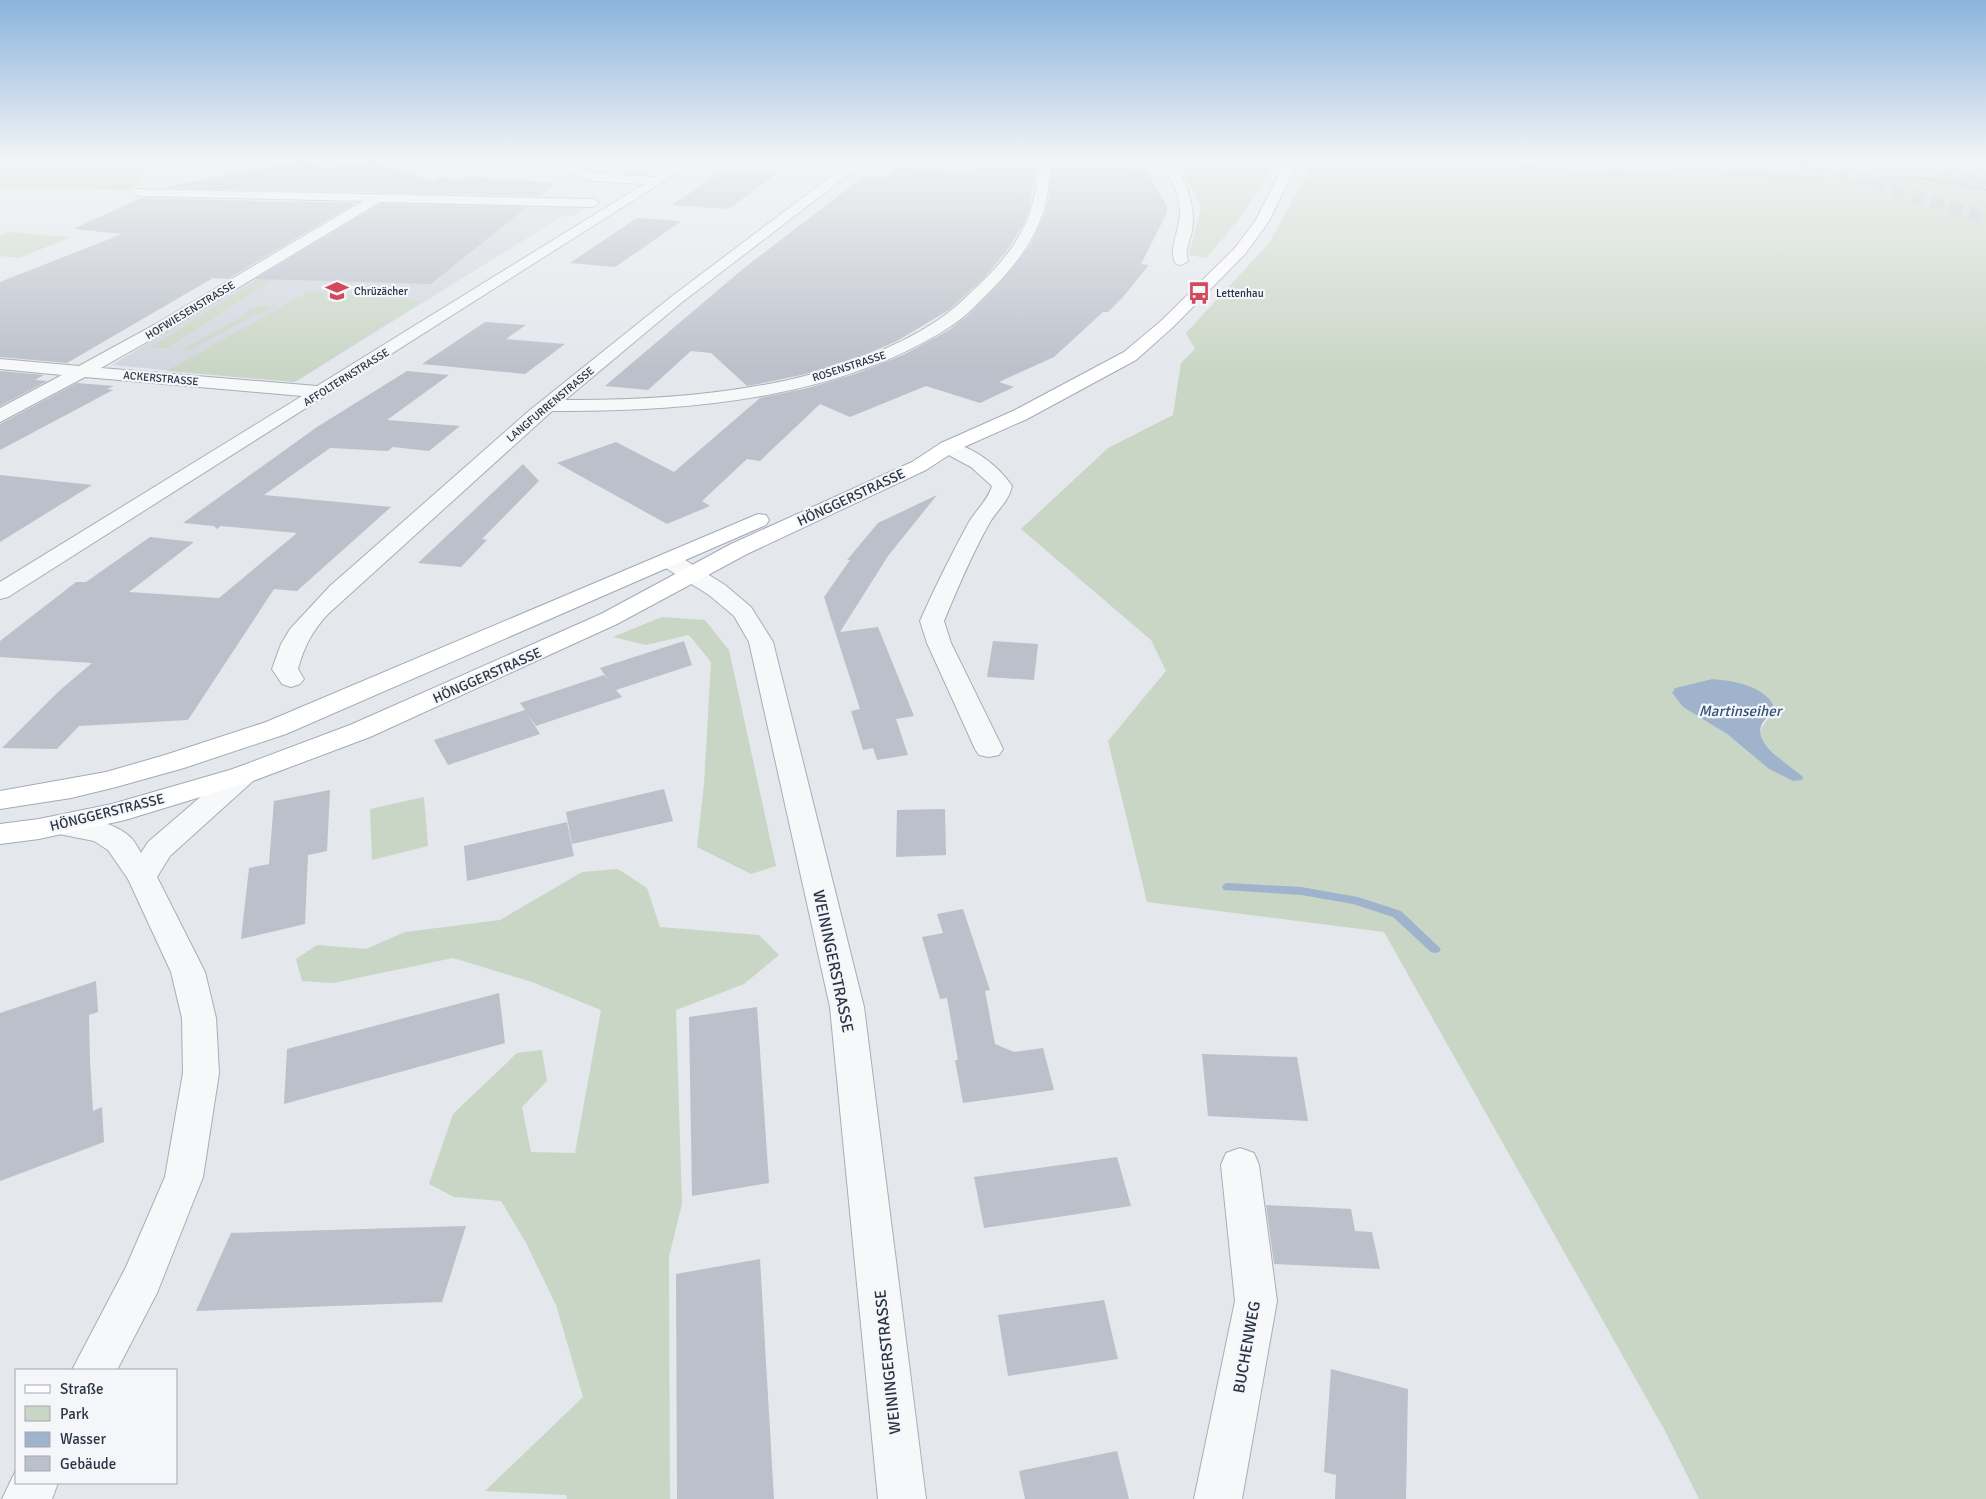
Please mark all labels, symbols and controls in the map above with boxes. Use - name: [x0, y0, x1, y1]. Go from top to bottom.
- school or university icon: Chrüzächer: [324, 278, 350, 304]
- street label: HOFWIESENSTRASSE: [143, 279, 237, 342]
- bus stop icon: Lettenhau: [1186, 280, 1212, 306]
- place label: Chrüzächer: [354, 285, 408, 298]
- place label: Lettenhau: [1216, 287, 1264, 300]
- street label: AFFOLTERNSTRASSE: [301, 346, 392, 409]
- street label: ROSENSTRASSE: [811, 348, 888, 384]
- street label: LANGFURRENSTRASSE: [504, 364, 597, 445]
- street label: ACKERSTRASSE: [123, 369, 199, 388]
- street label: HÖNGGERSTRASSE: [794, 465, 908, 530]
- street label: HÖNGGERSTRASSE: [430, 644, 544, 707]
- water label: Martinseiher: [1699, 702, 1784, 720]
- street label: HÖNGGERSTRASSE: [48, 790, 166, 835]
- street label: WEININGERSTRASSE: [808, 888, 858, 1034]
- street label: WEININGERSTRASSE: [870, 1289, 906, 1435]
- street label: BUCHENWEG: [1229, 1299, 1265, 1395]
- legend: [15, 1369, 178, 1484]
- text: Straße: [60, 1380, 104, 1398]
- text: Park: [60, 1405, 89, 1423]
- text: Wasser: [60, 1430, 106, 1448]
- text: Gebäude: [60, 1455, 116, 1473]

